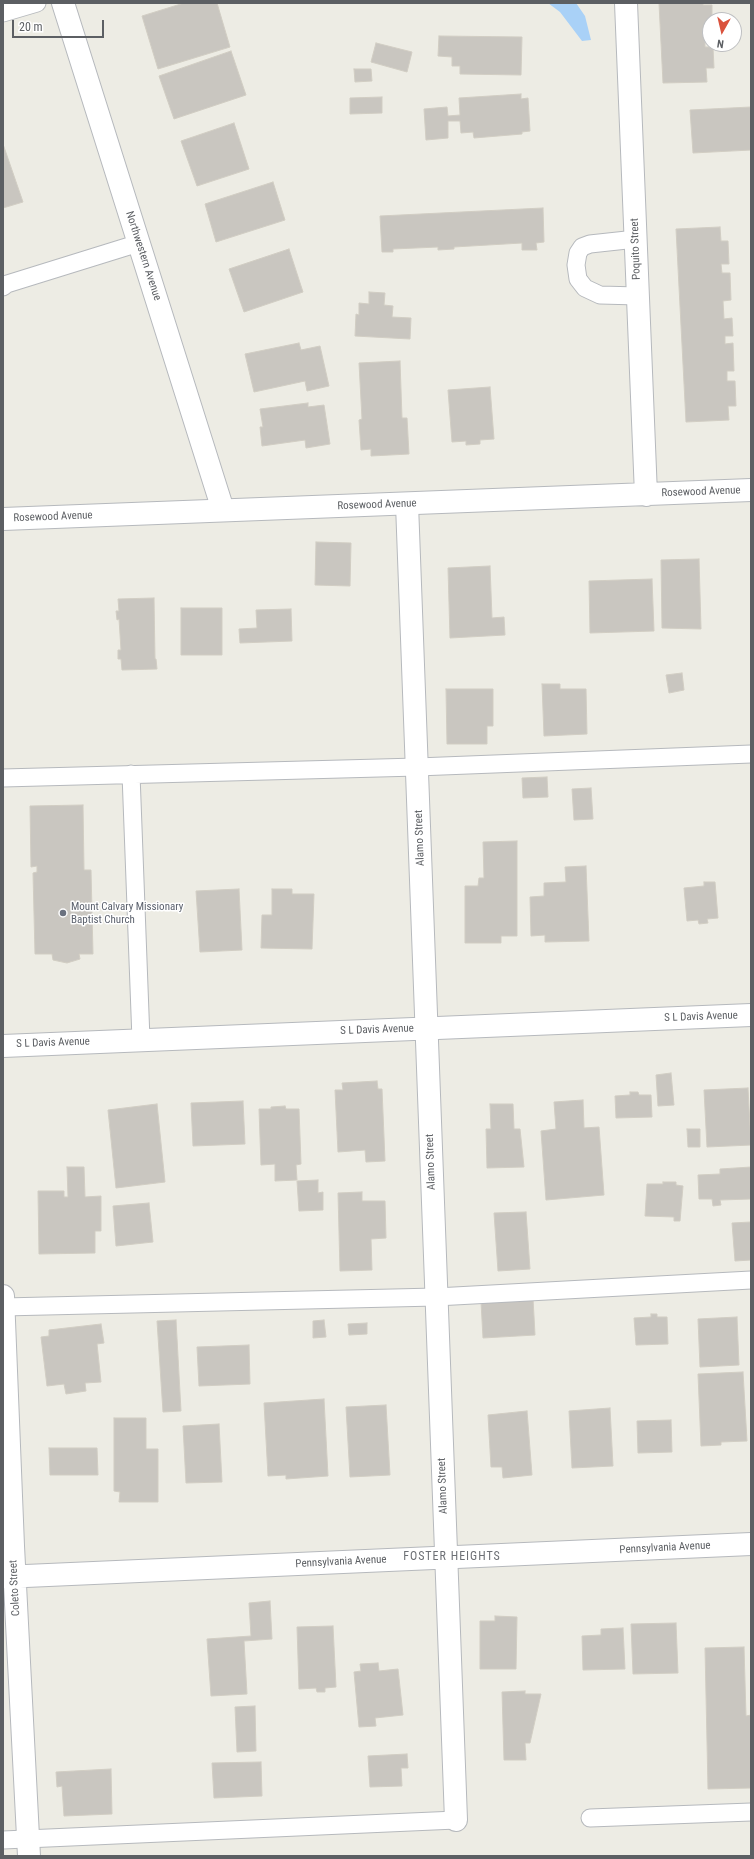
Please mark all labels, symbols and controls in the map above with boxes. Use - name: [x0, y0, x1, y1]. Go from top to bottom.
- scale bar: [14, 12, 106, 38]
- north arrow: [702, 12, 742, 52]
- text: 20 m: [19, 20, 43, 34]
- text: N: [716, 36, 725, 50]
- street label: Northwestern Avenue: [122, 210, 164, 302]
- street label: Poquito Street: [628, 218, 644, 280]
- street label: Rosewood Avenue: [661, 484, 741, 500]
- street label: Rosewood Avenue: [337, 497, 417, 513]
- street label: Rosewood Avenue: [13, 509, 93, 525]
- street label: Alamo Street: [412, 810, 428, 866]
- place label: Mount Calvary Missionary Baptist Church: [71, 900, 183, 926]
- marker: Mount Calvary Missionary Baptist Church: [58, 908, 68, 918]
- street label: S L Davis Avenue: [664, 1009, 738, 1025]
- street label: S L Davis Avenue: [340, 1022, 414, 1038]
- street label: S L Davis Avenue: [16, 1035, 90, 1051]
- street label: Alamo Street: [423, 1134, 439, 1190]
- street label: Alamo Street: [435, 1458, 451, 1514]
- street label: Pennsylvania Avenue: [619, 1539, 711, 1557]
- district label: FOSTER HEIGHTS: [403, 1550, 501, 1564]
- street label: Pennsylvania Avenue: [295, 1553, 387, 1571]
- street label: Coleto Street: [7, 1559, 23, 1617]

